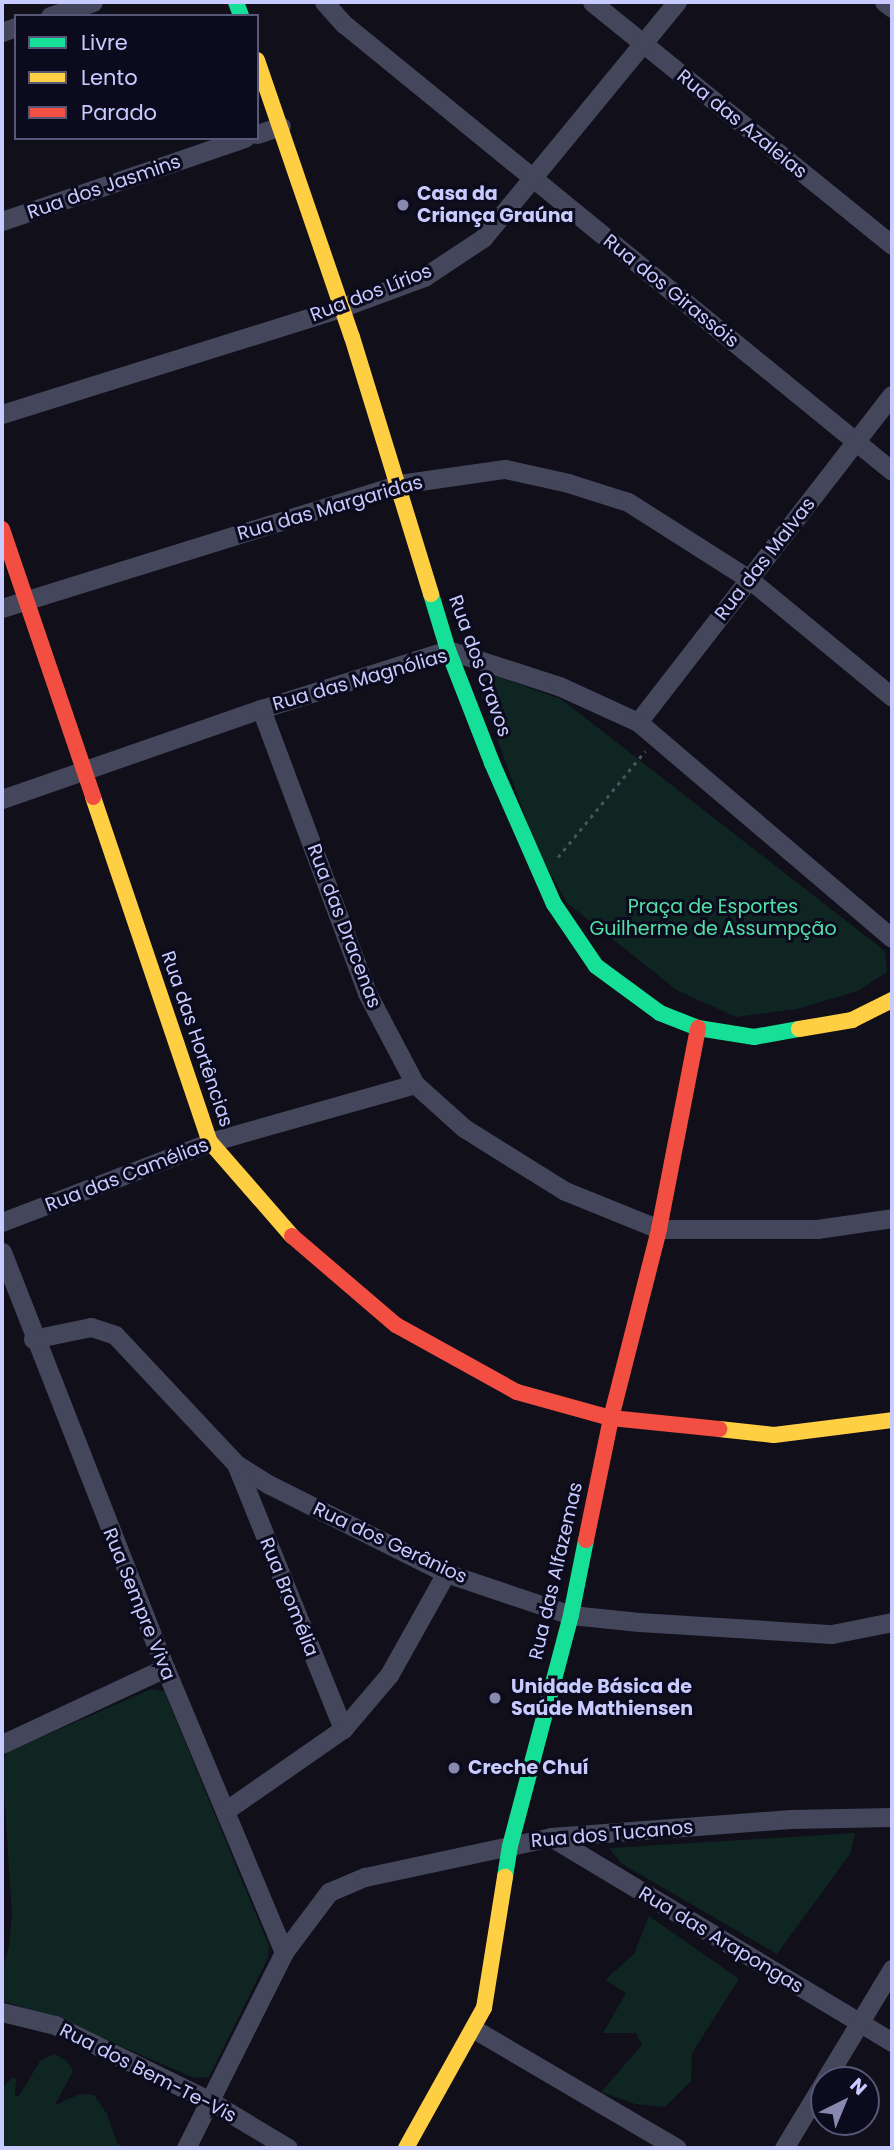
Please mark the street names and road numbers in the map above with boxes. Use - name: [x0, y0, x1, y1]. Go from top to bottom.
- street label: Rua das Azaleias: [672, 65, 812, 183]
- street label: Rua dos Jasmins: [24, 150, 184, 224]
- street label: Rua dos Girassóis: [599, 229, 743, 353]
- street label: Rua dos Lírios: [307, 259, 435, 327]
- street label: Rua das Margaridas: [235, 471, 425, 545]
- street label: Rua das Malvas: [710, 493, 820, 625]
- street label: Rua dos Cravos: [444, 592, 516, 740]
- street label: Rua das Magnólias: [270, 644, 450, 716]
- street label: Rua das Dracenas: [302, 841, 386, 1011]
- street label: Rua das Hortências: [156, 948, 238, 1130]
- street label: Rua das Camélias: [42, 1133, 212, 1217]
- street label: Rua das Alfazemas: [524, 1480, 588, 1662]
- street label: Rua dos Gerânios: [309, 1497, 471, 1589]
- street label: Rua Sempre Viva: [98, 1525, 180, 1683]
- street label: Rua Bromélia: [255, 1534, 323, 1660]
- street label: Rua dos Tucanos: [530, 1816, 694, 1852]
- street label: Rua das Arapongas: [635, 1882, 807, 1998]
- street label: Rua dos Bem-Te-Vis: [56, 2019, 240, 2127]

